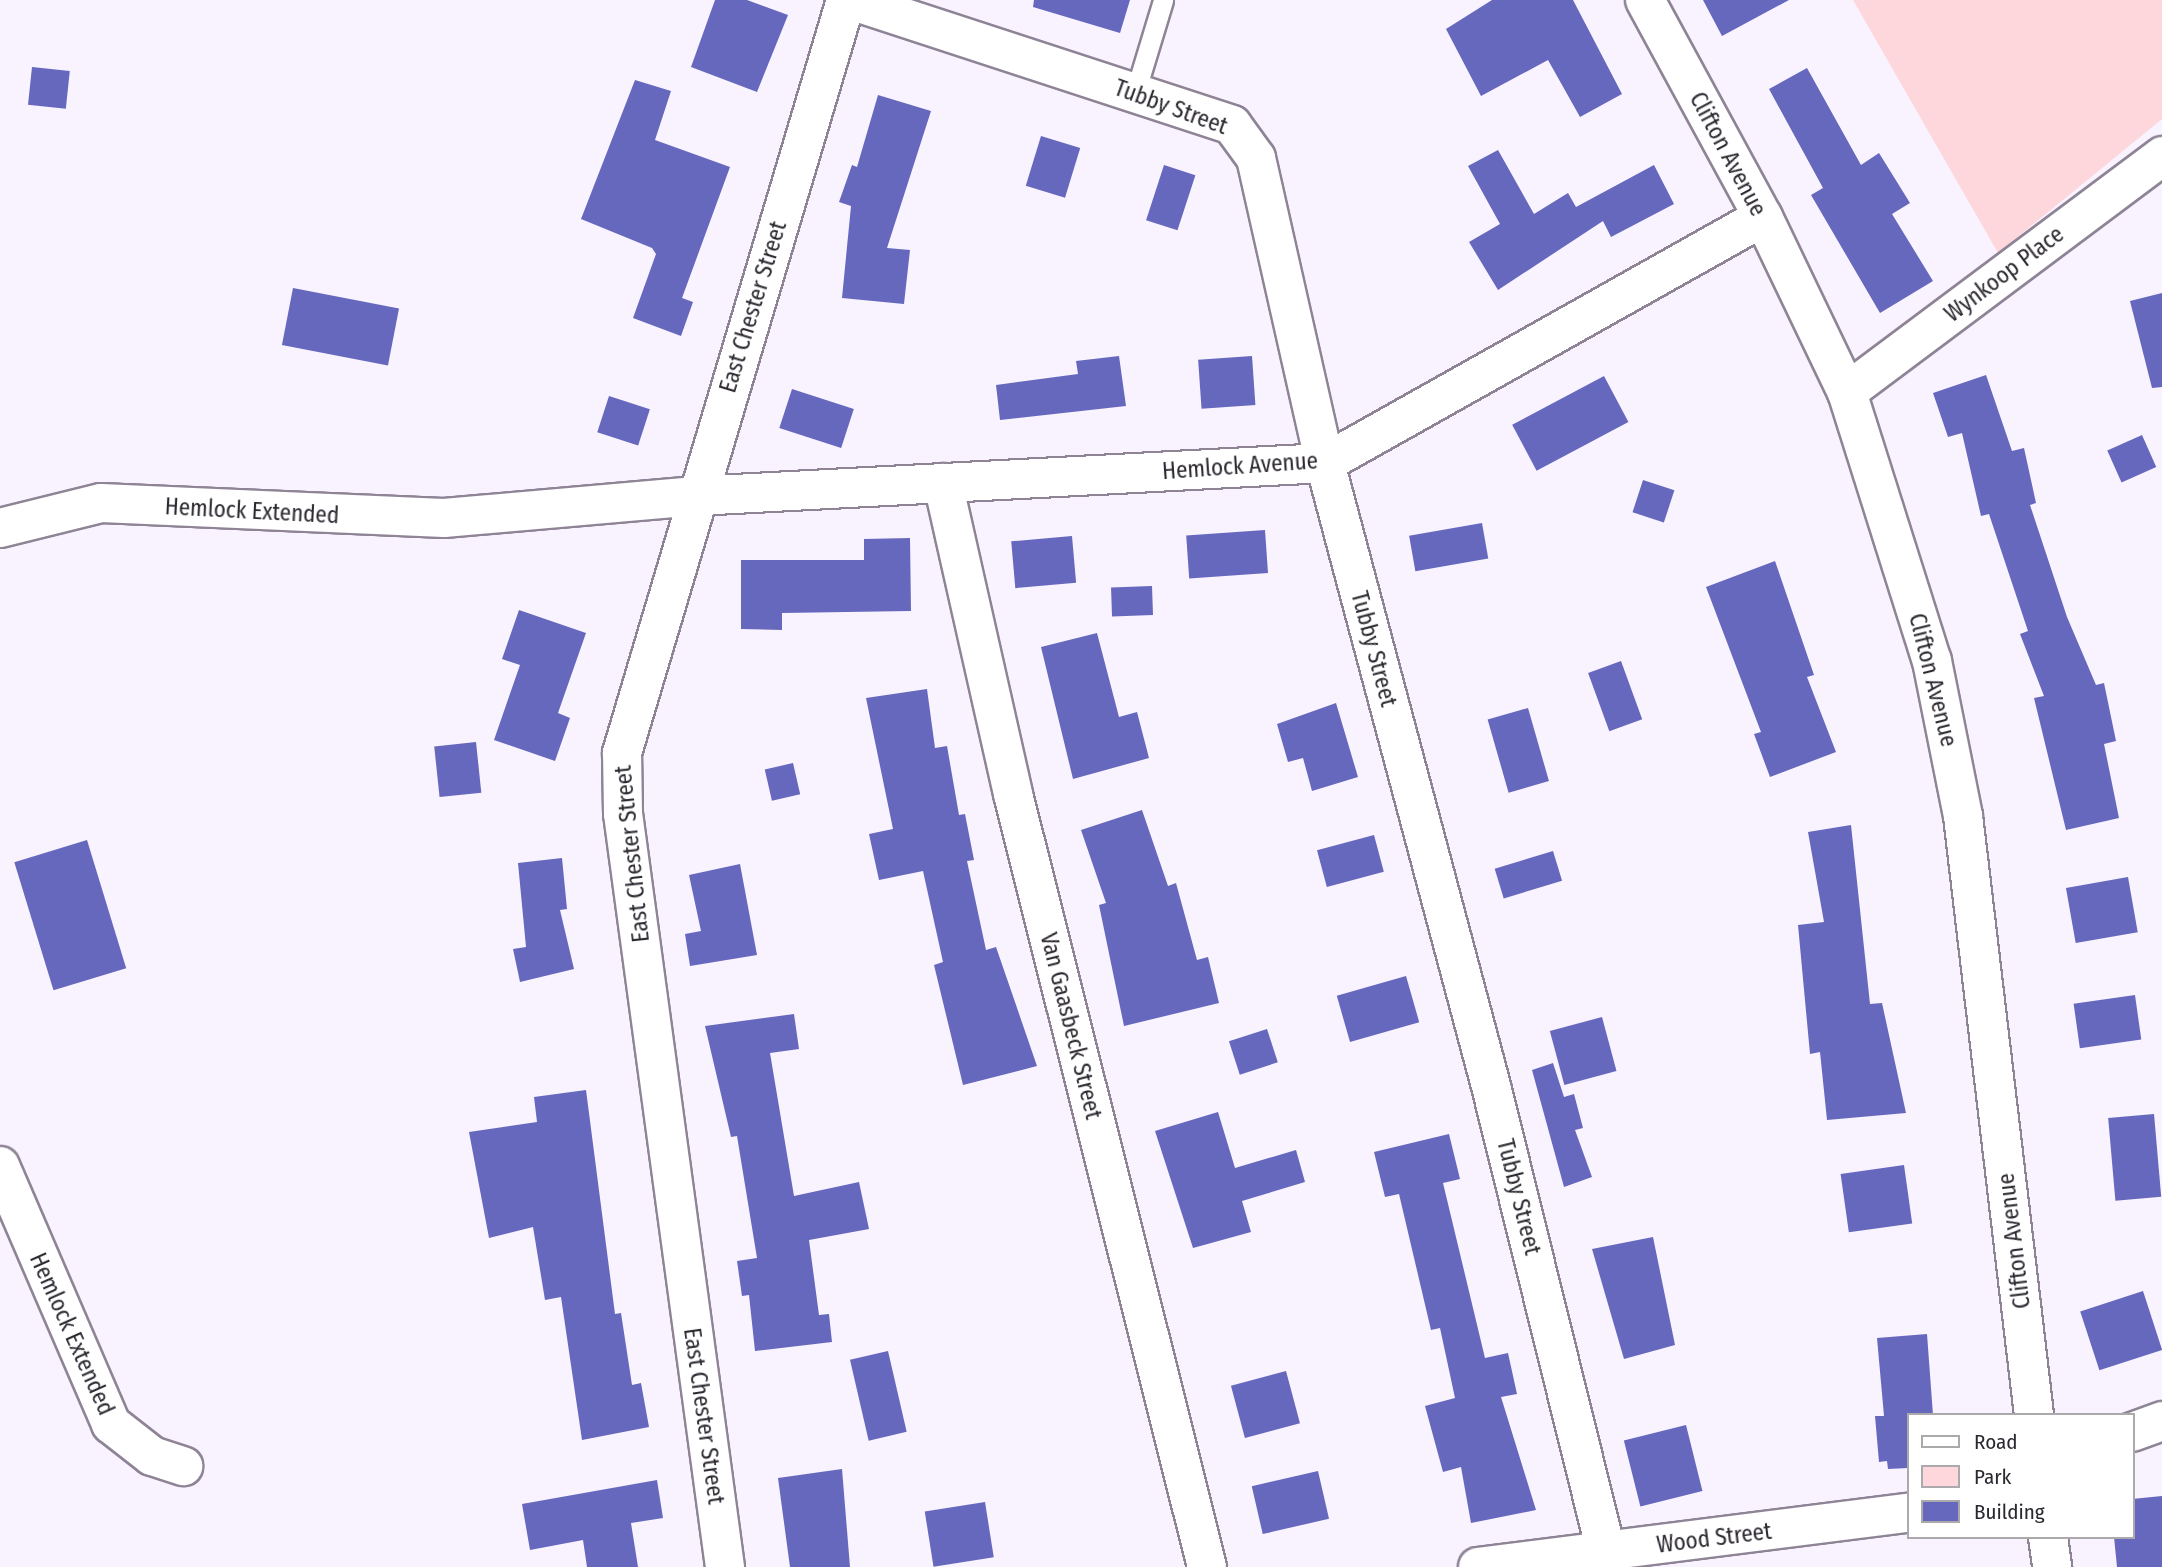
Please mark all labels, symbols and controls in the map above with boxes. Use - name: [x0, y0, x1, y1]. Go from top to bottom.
- street label: Tubby Street: [1111, 74, 1231, 140]
- street label: Clifton Avenue: [1684, 87, 1772, 221]
- street label: East Chester Street: [714, 218, 792, 396]
- street label: Wynkoop Place: [1939, 220, 2069, 328]
- street label: Hemlock Avenue: [1161, 447, 1319, 485]
- street label: Hemlock Extended: [164, 493, 340, 529]
- street label: Tubby Street: [1345, 588, 1403, 710]
- street label: Clifton Avenue: [1903, 611, 1963, 749]
- street label: East Chester Street: [609, 764, 655, 944]
- street label: Van Gaasbeck Street: [1035, 930, 1107, 1122]
- street label: Tubby Street: [1491, 1136, 1547, 1258]
- street label: Clifton Avenue: [1992, 1172, 2036, 1310]
- street label: Hemlock Extended: [24, 1249, 120, 1419]
- street label: East Chester Street: [678, 1326, 730, 1506]
- legend: [1906, 1413, 2134, 1539]
- text: Road: [1974, 1429, 2018, 1455]
- text: Park: [1974, 1464, 2011, 1490]
- text: Building: [1974, 1499, 2045, 1525]
- street label: Wood Street: [1655, 1517, 1773, 1559]

